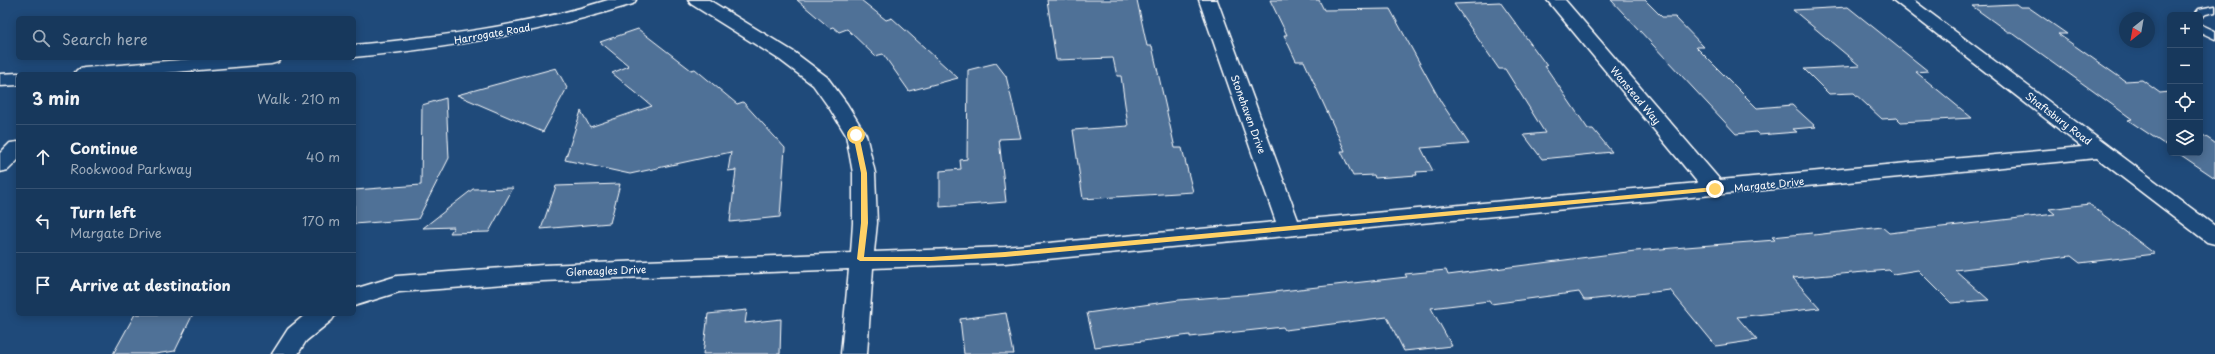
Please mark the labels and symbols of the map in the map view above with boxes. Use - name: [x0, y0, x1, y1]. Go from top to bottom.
- north arrow: [2119, 12, 2155, 48]
- street label: Harrogate Road: [453, 19, 532, 47]
- street label: Wanstead Way: [1607, 63, 1665, 128]
- street label: Stonehaven Drive: [1228, 72, 1270, 156]
- street label: Shaftsbury Road: [2022, 88, 2096, 149]
- route start: [847, 126, 865, 144]
- street label: Margate Drive: [1733, 173, 1805, 195]
- route end: [1706, 180, 1724, 198]
- street label: Gleneagles Drive: [566, 261, 646, 279]

